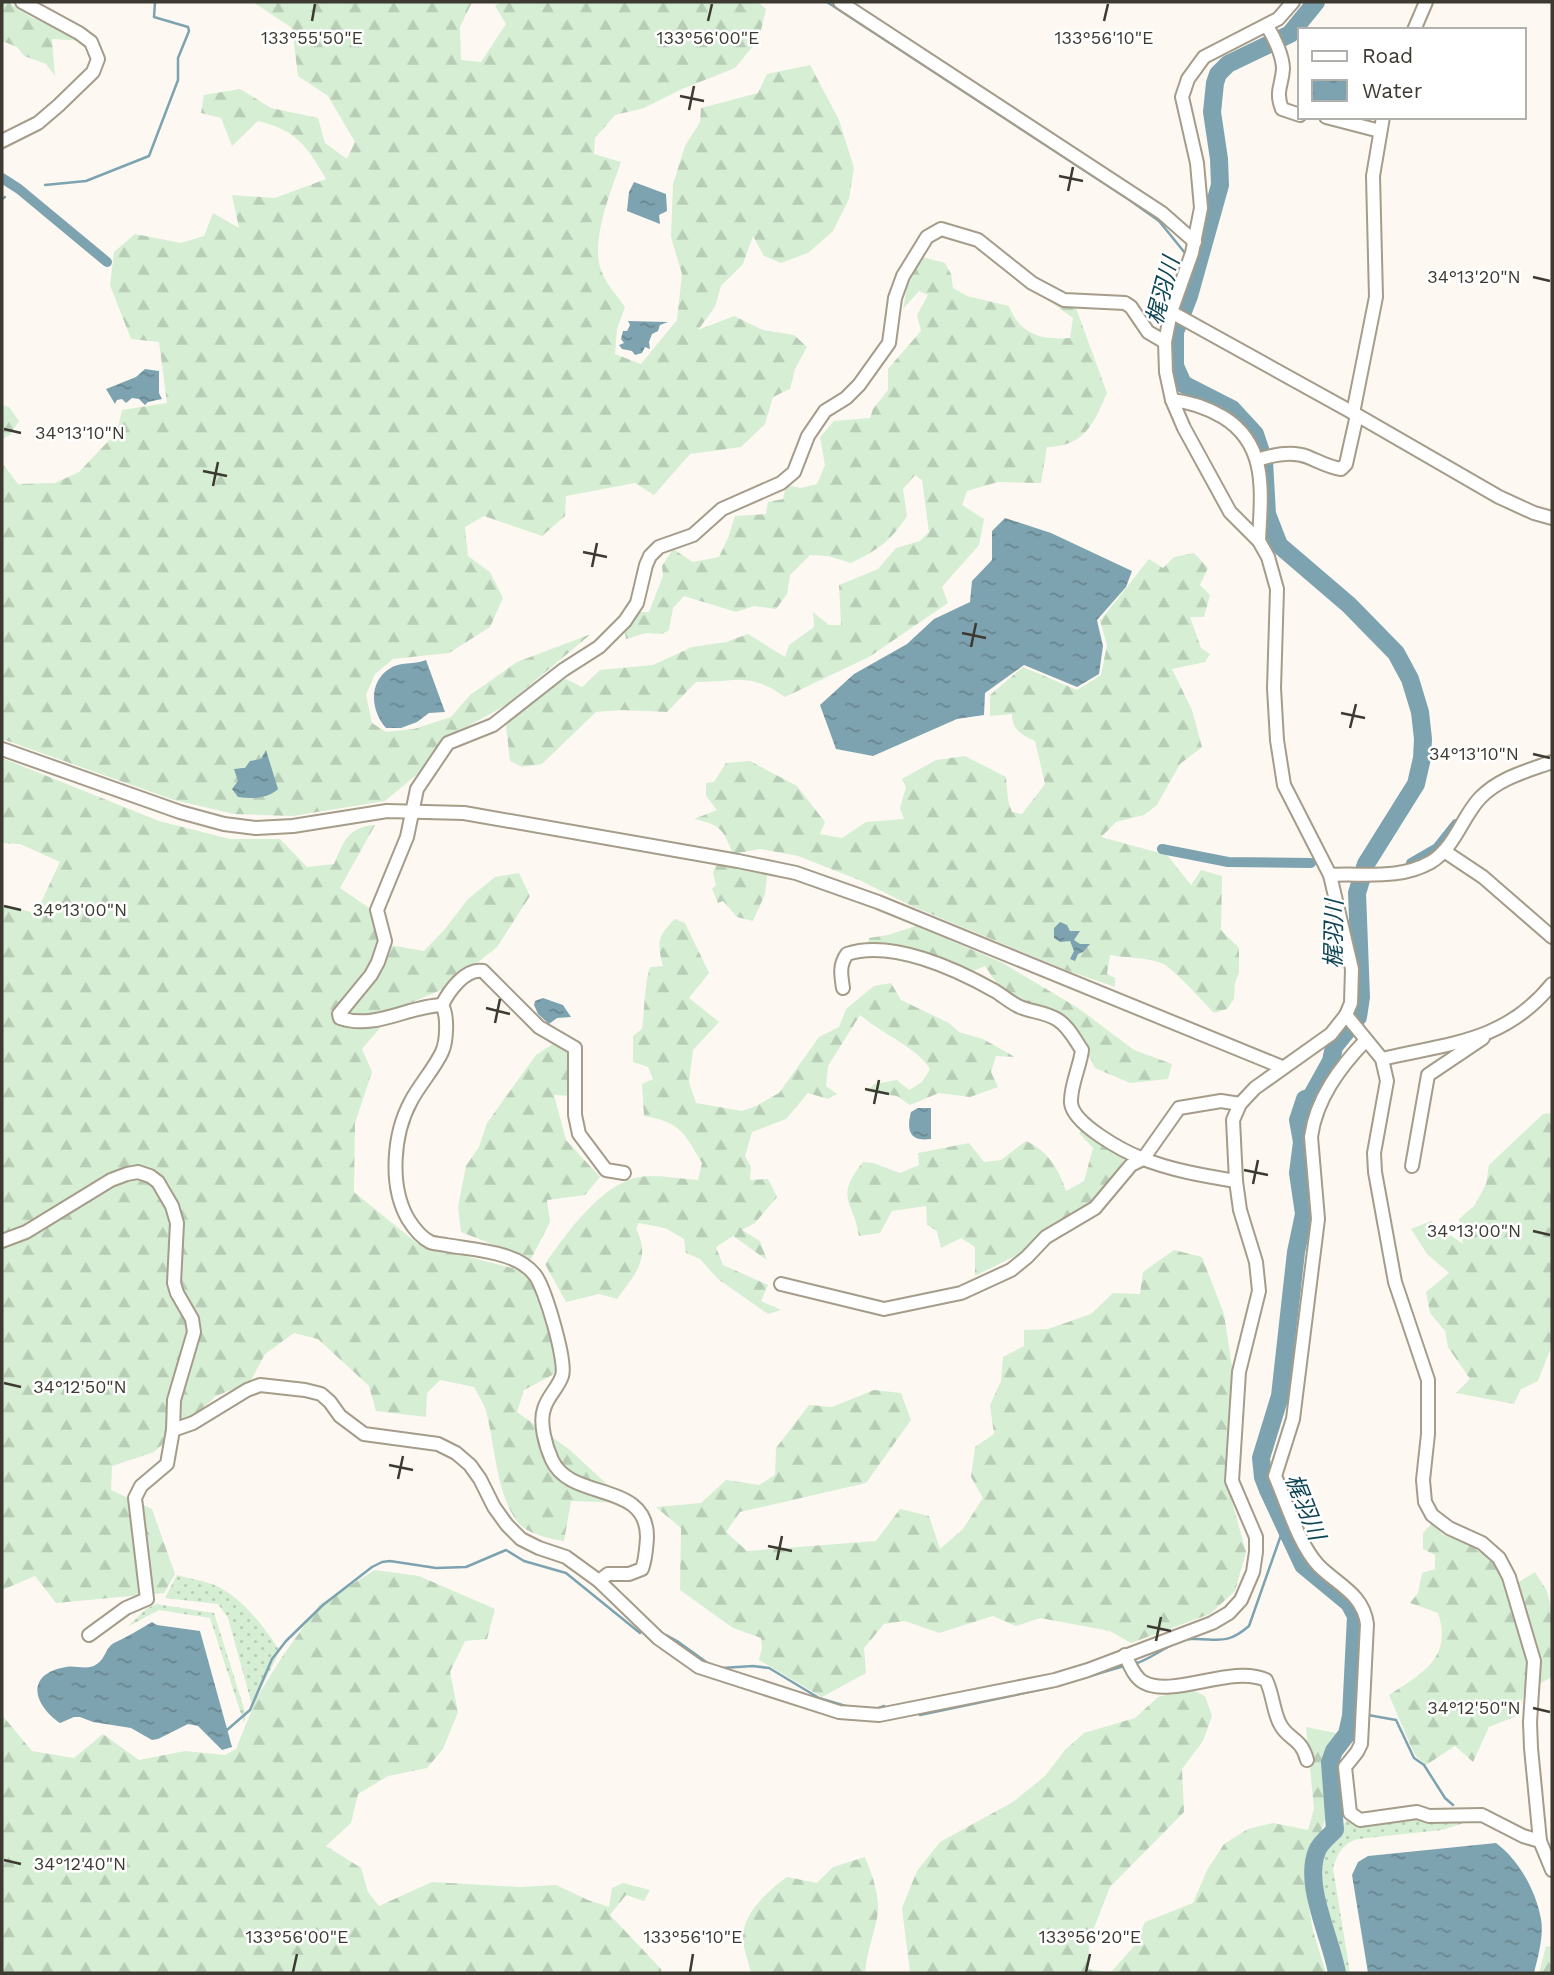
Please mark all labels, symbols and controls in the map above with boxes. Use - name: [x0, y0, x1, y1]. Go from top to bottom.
- text: 133°55'50"E: [261, 27, 363, 48]
- text: 133°56'00"E: [656, 27, 760, 48]
- text: 133°56'10"E: [1055, 27, 1153, 48]
- legend: [1298, 28, 1526, 119]
- text: Road: [1362, 43, 1413, 68]
- text: Water: [1362, 78, 1423, 103]
- water label: 梶羽川: [1141, 251, 1186, 328]
- text: 34°13'20"N: [1427, 266, 1521, 287]
- text: 34°13'10"N: [35, 422, 125, 443]
- text: 34°13'10"N: [1429, 743, 1519, 764]
- water label: 梶羽川: [1320, 896, 1348, 969]
- text: 34°13'00"N: [33, 899, 127, 920]
- text: 34°13'00"N: [1427, 1220, 1521, 1241]
- text: 34°12'50"N: [33, 1376, 127, 1397]
- water label: 梶羽川: [1280, 1470, 1332, 1547]
- text: 34°12'50"N: [1427, 1697, 1521, 1718]
- text: 34°12'40"N: [34, 1853, 126, 1874]
- text: 133°56'00"E: [245, 1926, 349, 1947]
- text: 133°56'10"E: [644, 1926, 742, 1947]
- text: 133°56'20"E: [1039, 1926, 1141, 1947]

